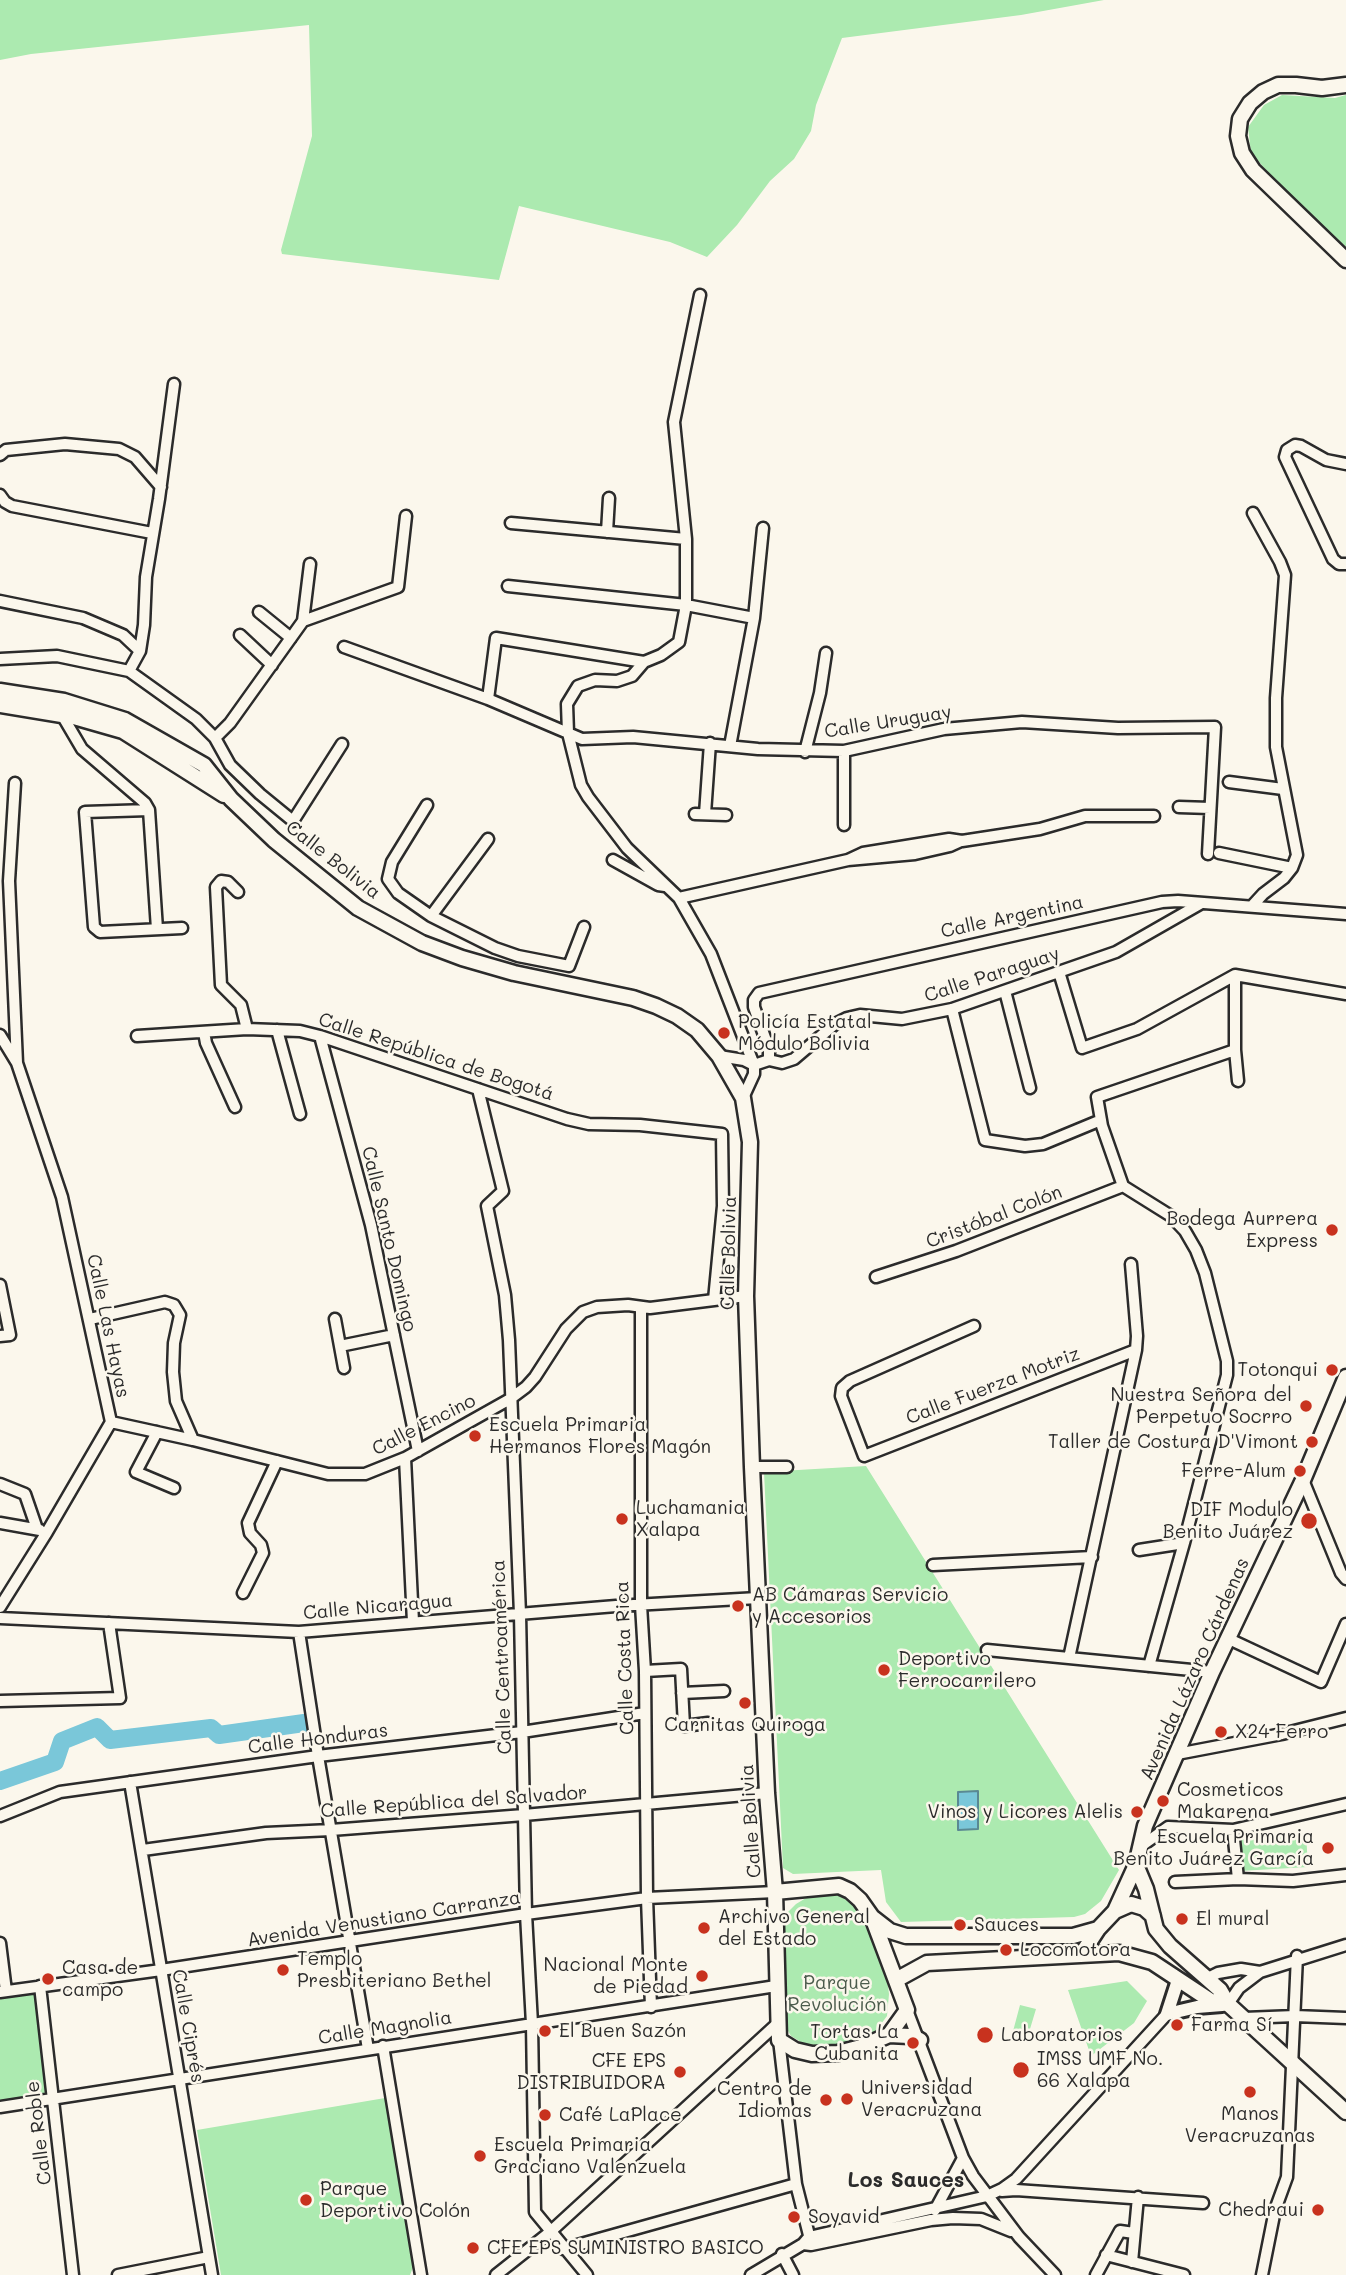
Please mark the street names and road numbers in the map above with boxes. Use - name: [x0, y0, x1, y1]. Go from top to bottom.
- street label: Calle Uruguay: [823, 701, 953, 743]
- street label: Calle Bolivia: [281, 816, 385, 904]
- street label: Calle Argentina: [939, 891, 1085, 943]
- street label: Calle Paraguay: [922, 942, 1062, 1008]
- street label: Calle República de Bogotá: [315, 1008, 557, 1106]
- street label: Calle Santo Domingo: [357, 1144, 421, 1334]
- street label: Cristóbal Colón: [923, 1181, 1065, 1253]
- street label: Calle Bolivia: [717, 1196, 741, 1310]
- street label: Calle Las Hayas: [82, 1252, 134, 1400]
- street label: Calle Fuerza Motriz: [903, 1342, 1083, 1430]
- street label: Calle Encino: [368, 1389, 480, 1461]
- street label: Avenida Lázaro Cárdenas: [1136, 1554, 1254, 1784]
- street label: Calle Centroamérica: [487, 1559, 517, 1755]
- street label: Calle Costa Rica: [611, 1581, 639, 1735]
- street label: Calle Nicaragua: [302, 1589, 454, 1625]
- street label: Calle Honduras: [247, 1719, 389, 1759]
- street label: Calle Bolivia: [736, 1763, 766, 1879]
- street label: Calle República del Salvador: [320, 1781, 588, 1823]
- street label: Avenida Venustiano Carranza: [246, 1886, 522, 1952]
- street label: Calle Ciprés: [167, 1967, 209, 2085]
- street label: Calle Magnolia: [317, 2006, 453, 2050]
- street label: Calle Roble: [21, 2080, 57, 2186]

